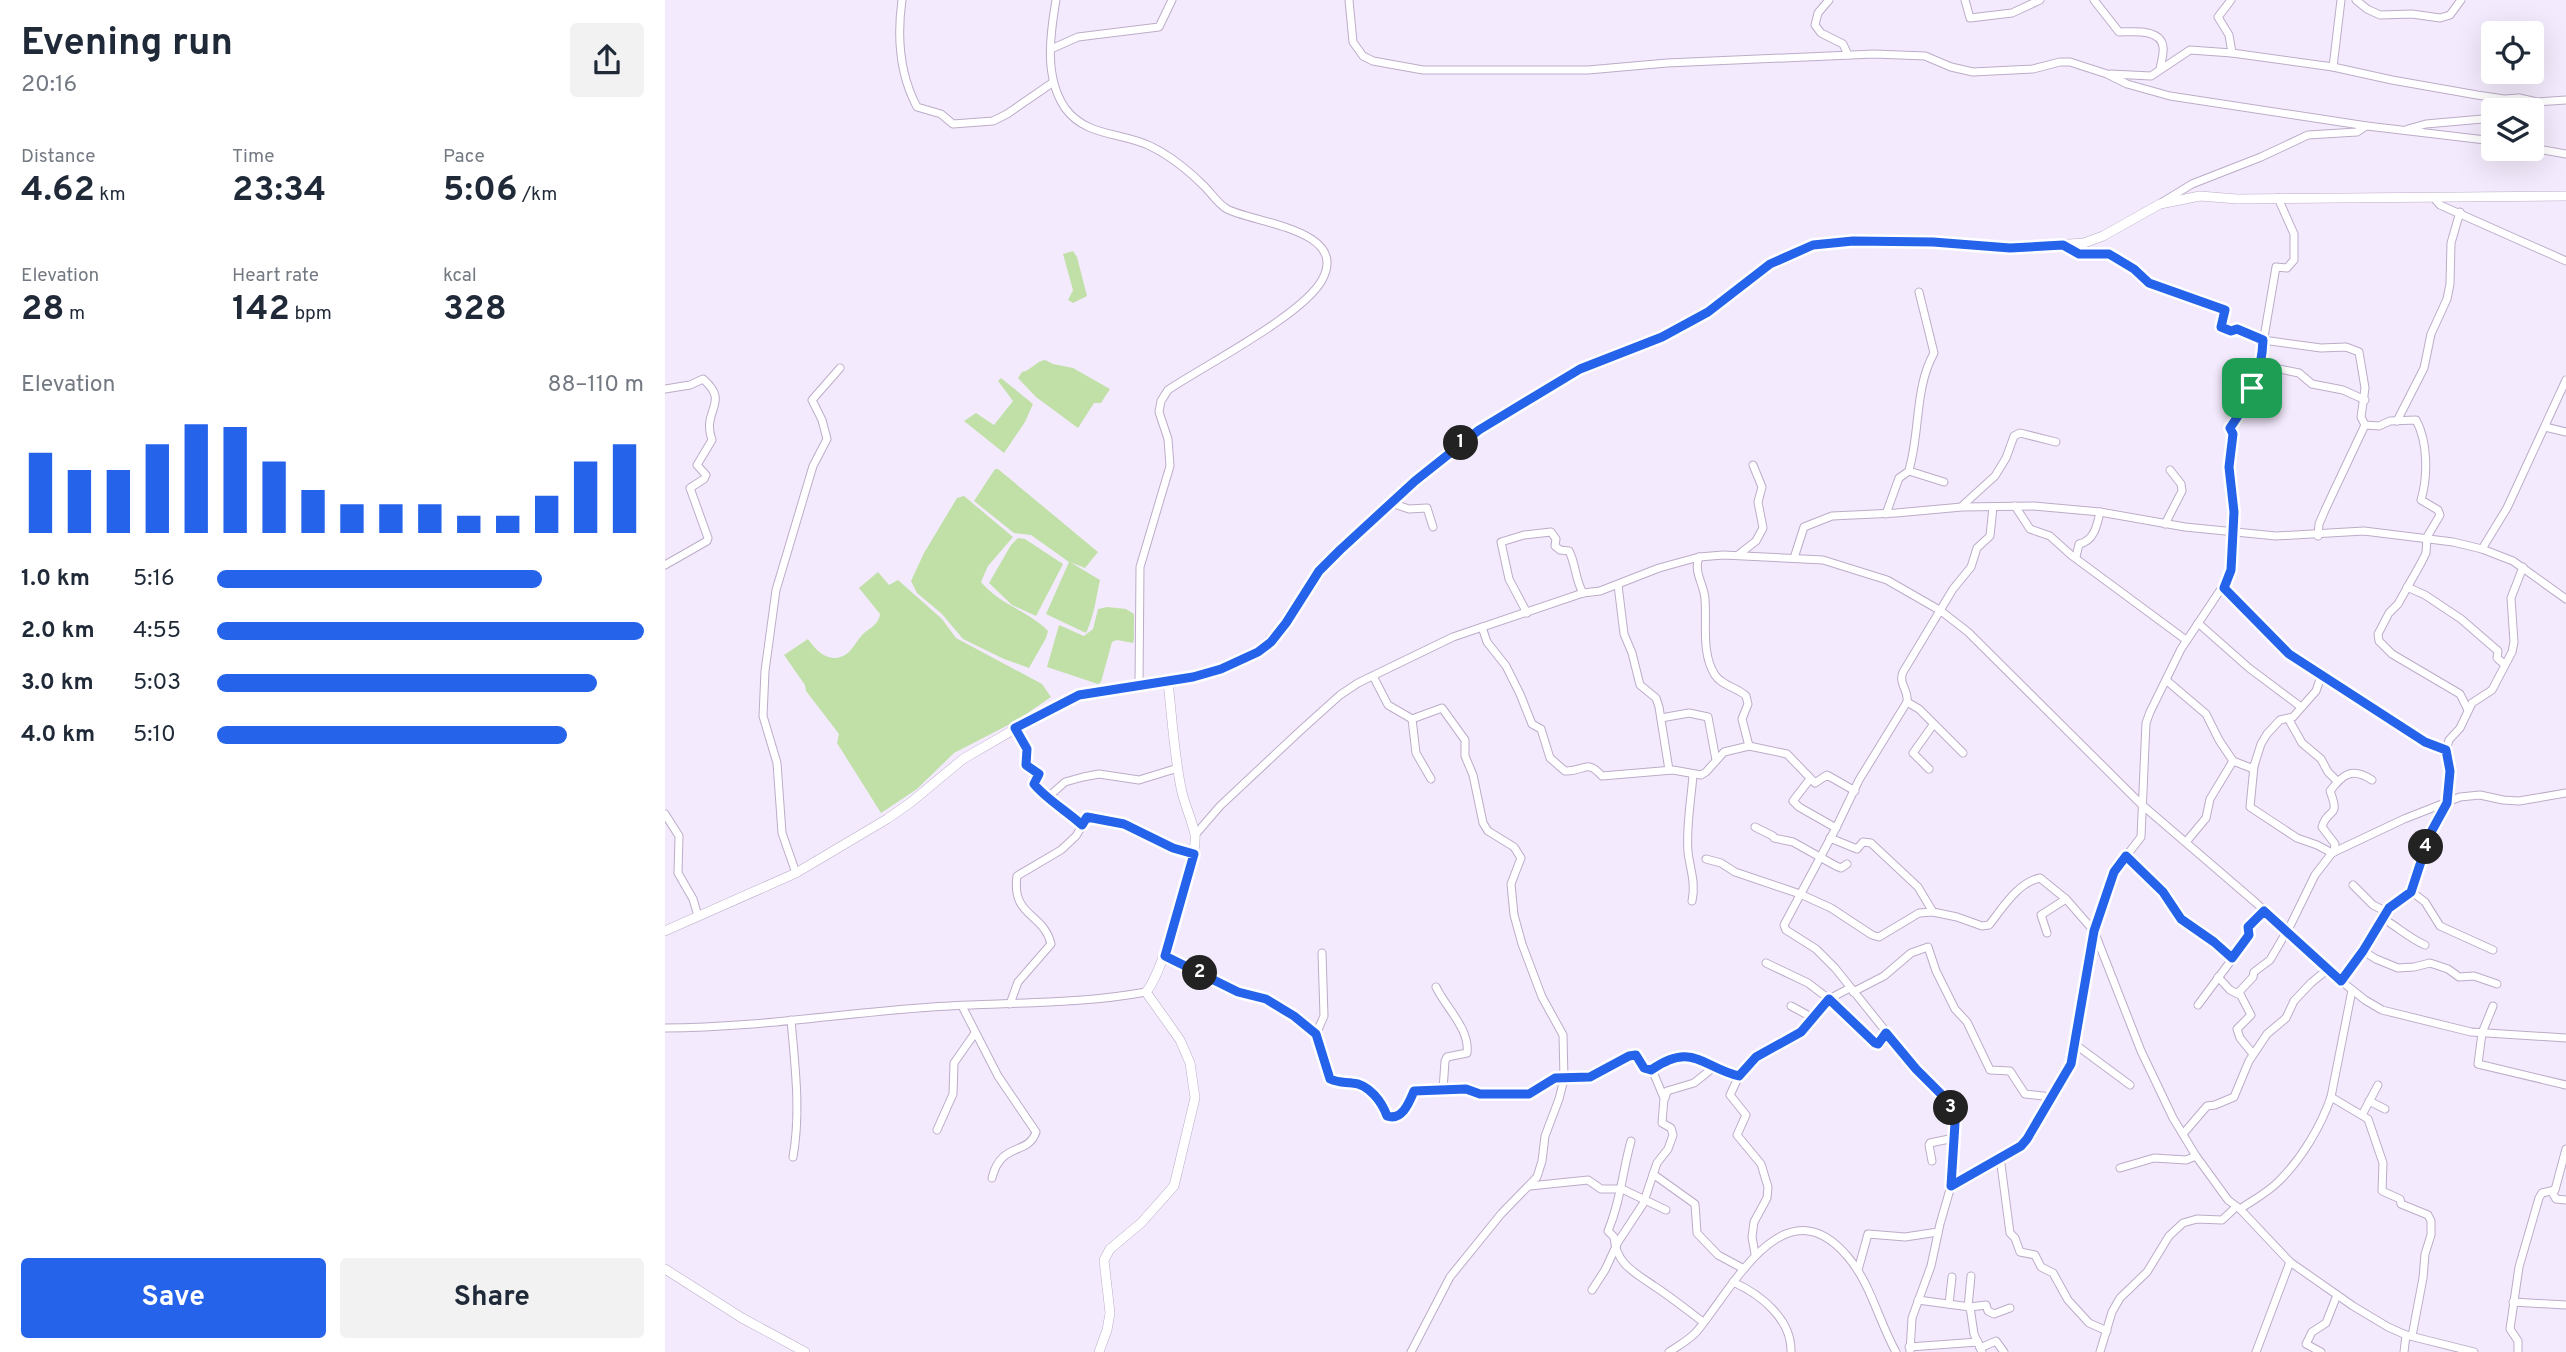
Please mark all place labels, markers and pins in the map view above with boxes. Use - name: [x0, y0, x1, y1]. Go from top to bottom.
- pin: [2222, 358, 2282, 418]
- pin: 1: [1443, 426, 1479, 460]
- pin: 4: [2409, 830, 2443, 864]
- pin: 2: [1183, 956, 1217, 990]
- pin: 3: [1933, 1090, 1969, 1126]

